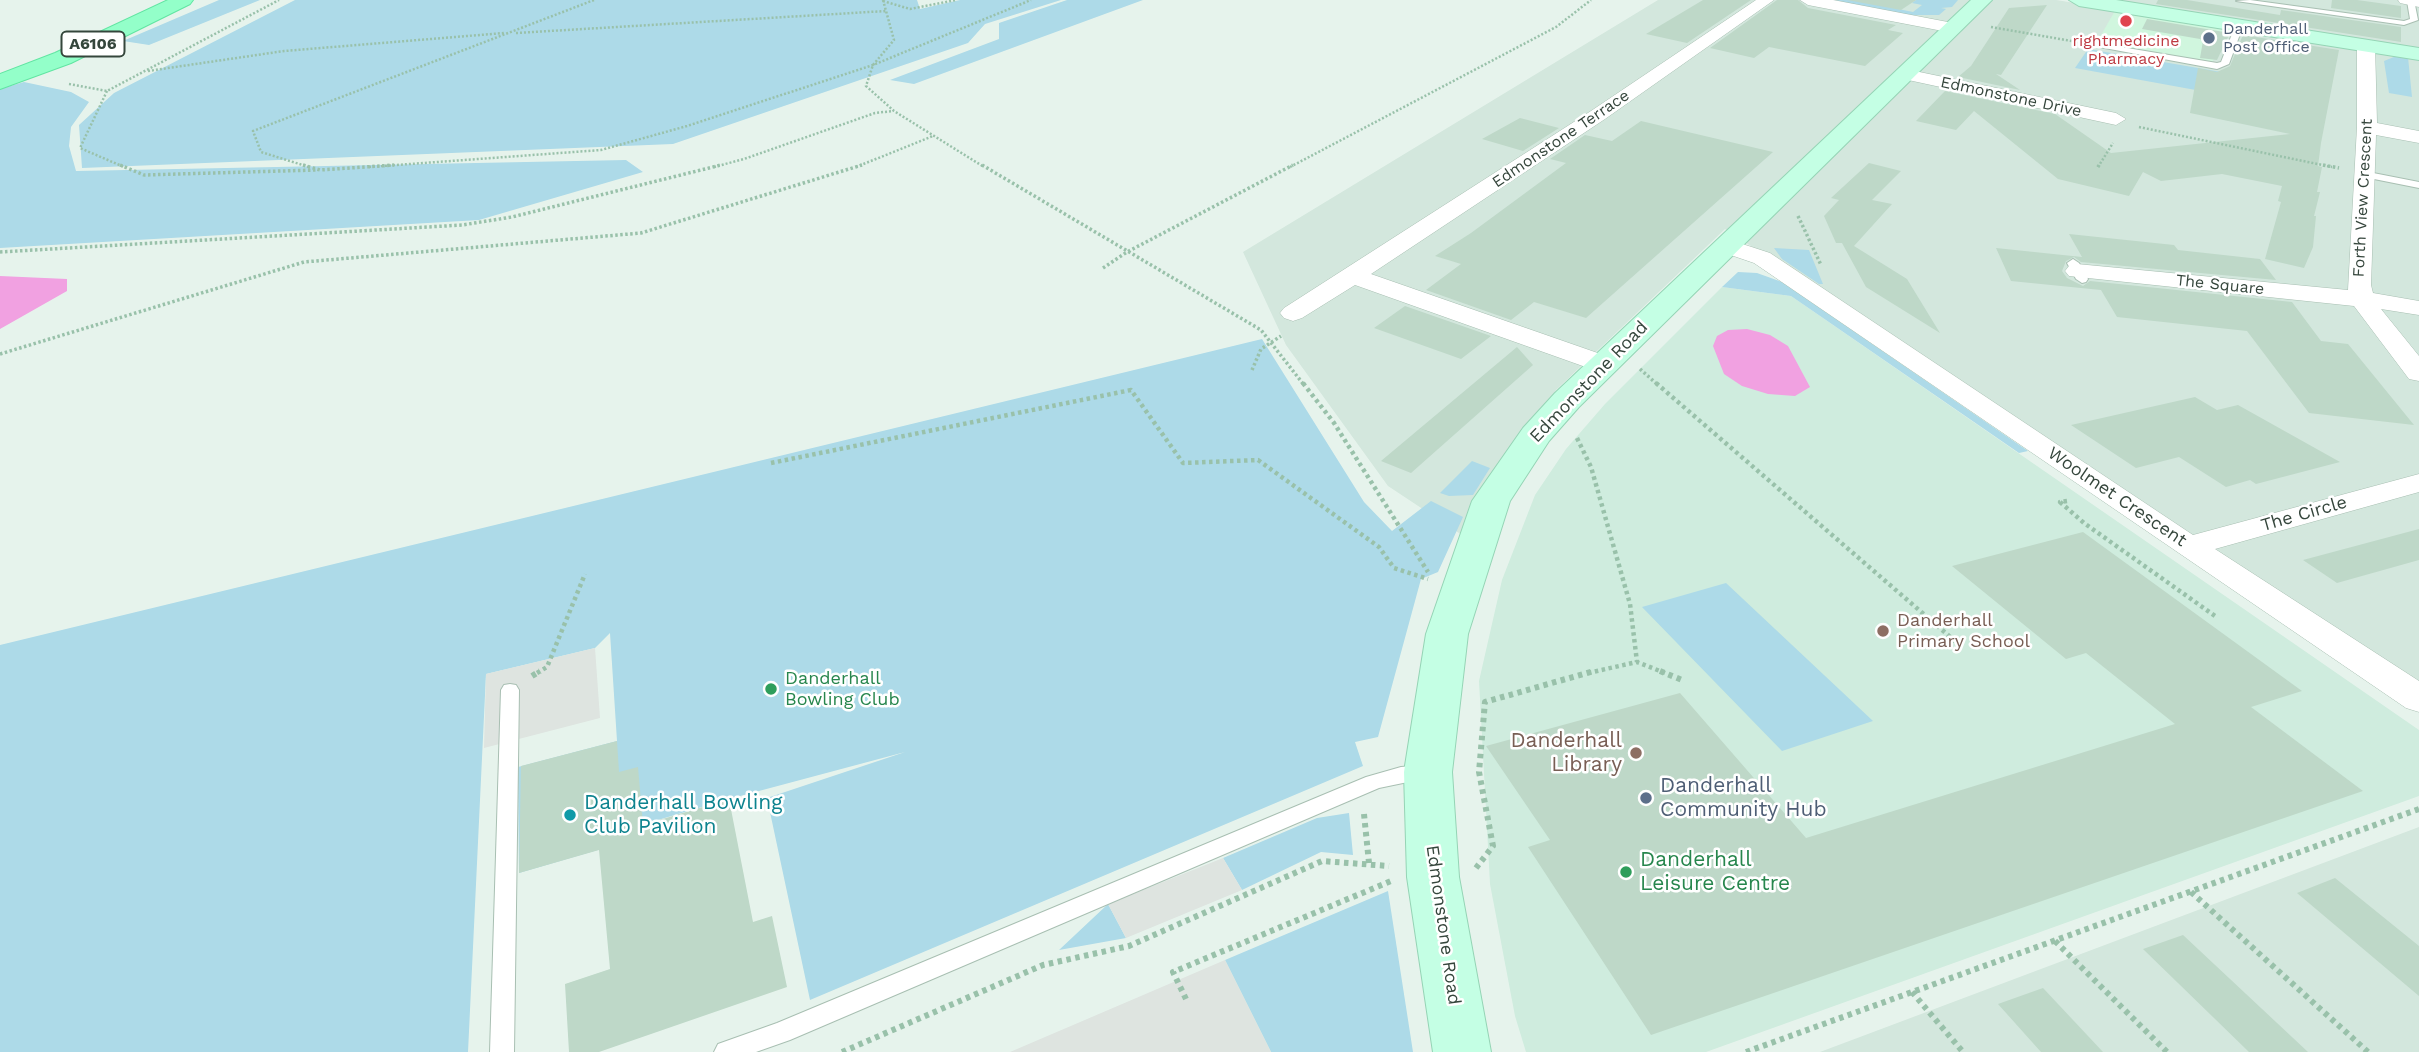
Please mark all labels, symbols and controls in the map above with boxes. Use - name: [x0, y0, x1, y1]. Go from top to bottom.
- marker: rightmedicine Pharmacy: [2118, 13, 2134, 29]
- place label: Danderhall Post Office: [2223, 19, 2310, 57]
- marker: Danderhall Post Office: [2201, 30, 2217, 46]
- place label: rightmedicine Pharmacy: [2073, 31, 2179, 69]
- road number: A6106: [62, 32, 124, 56]
- street label: Edmonstone Drive: [1939, 73, 2083, 121]
- street label: Edmonstone Terrace: [1489, 86, 1633, 192]
- street label: Forth View Crescent: [2349, 118, 2377, 278]
- street label: The Square: [2175, 271, 2265, 299]
- street label: Edmonstone Road: [1525, 317, 1653, 447]
- street label: Woolmet Crescent: [2043, 442, 2191, 552]
- street label: The Circle: [2259, 491, 2349, 537]
- place label: Danderhall Primary School: [1897, 610, 2030, 652]
- marker: Danderhall Primary School: [1875, 623, 1891, 639]
- place label: Danderhall Bowling Club: [785, 668, 900, 710]
- marker: Danderhall Bowling Club: [763, 681, 779, 697]
- place label: Danderhall Library: [1510, 728, 1622, 778]
- marker: Danderhall Library: [1628, 745, 1644, 761]
- place label: Danderhall Community Hub: [1660, 773, 1827, 823]
- place label: Danderhall Bowling Club Pavilion: [584, 790, 782, 840]
- marker: Danderhall Community Hub: [1638, 790, 1654, 806]
- marker: Danderhall Bowling Club Pavilion: [562, 807, 578, 823]
- street label: Edmonstone Road: [1421, 844, 1465, 1006]
- place label: Danderhall Leisure Centre: [1640, 847, 1790, 897]
- marker: Danderhall Leisure Centre: [1618, 864, 1634, 880]

